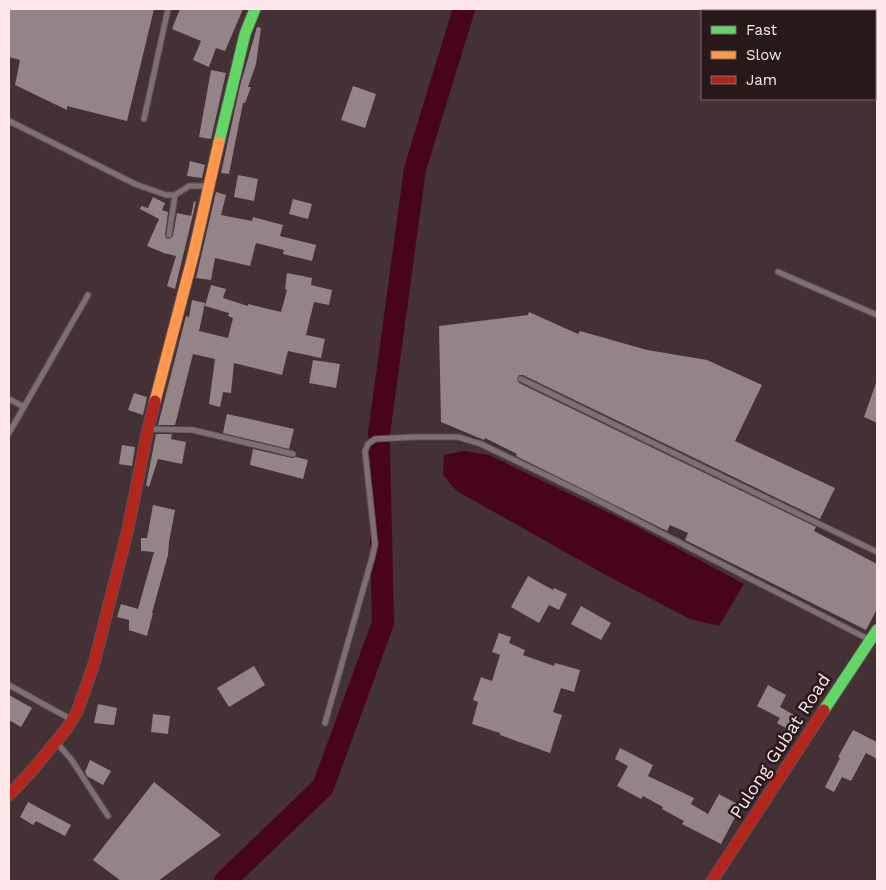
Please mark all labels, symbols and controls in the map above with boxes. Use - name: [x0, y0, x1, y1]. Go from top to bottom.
- legend: [701, 10, 876, 100]
- text: Fast: [746, 21, 778, 39]
- text: Slow: [746, 46, 782, 64]
- text: Jam: [746, 71, 777, 89]
- street label: Pulong Gubat Road: [725, 670, 834, 822]

